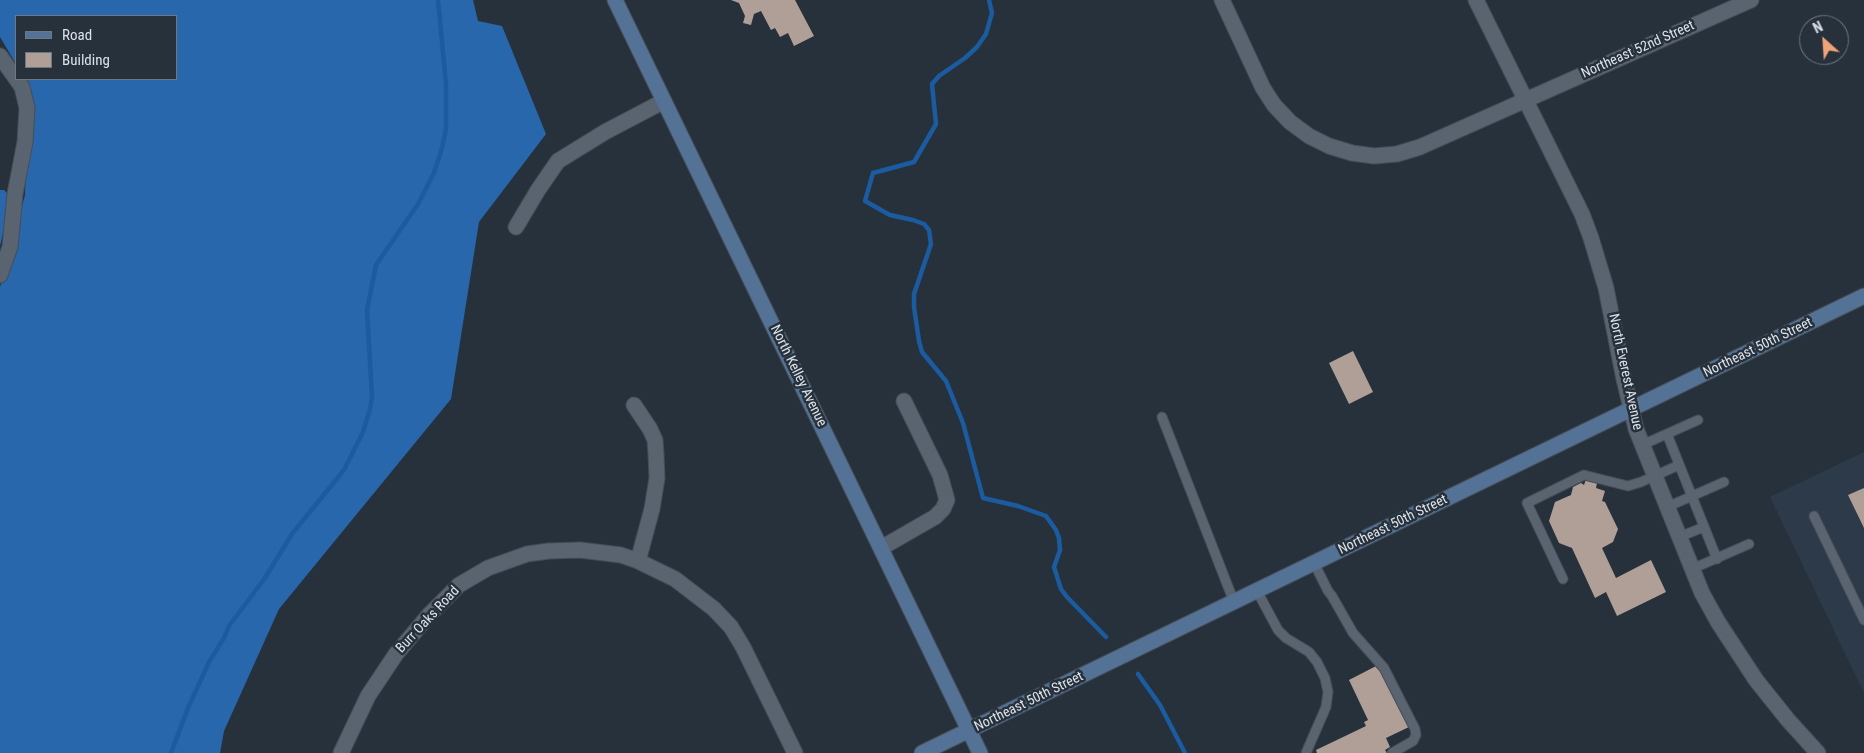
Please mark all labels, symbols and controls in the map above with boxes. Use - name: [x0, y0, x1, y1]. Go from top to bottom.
- legend: [15, 15, 178, 80]
- north arrow: [1799, 15, 1849, 65]
- street label: Northeast 52nd Street: [1579, 18, 1697, 82]
- text: N: [1810, 18, 1825, 36]
- text: Road: [62, 26, 92, 44]
- text: Building: [62, 51, 110, 69]
- street label: North Everest Avenue: [1604, 312, 1646, 432]
- street label: Northeast 50th Street: [1701, 314, 1815, 382]
- street label: North Kelley Avenue: [766, 323, 830, 429]
- street label: Northeast 50th Street: [1336, 491, 1450, 559]
- street label: Burr Oaks Road: [393, 583, 463, 657]
- street label: Northeast 50th Street: [972, 668, 1086, 736]

